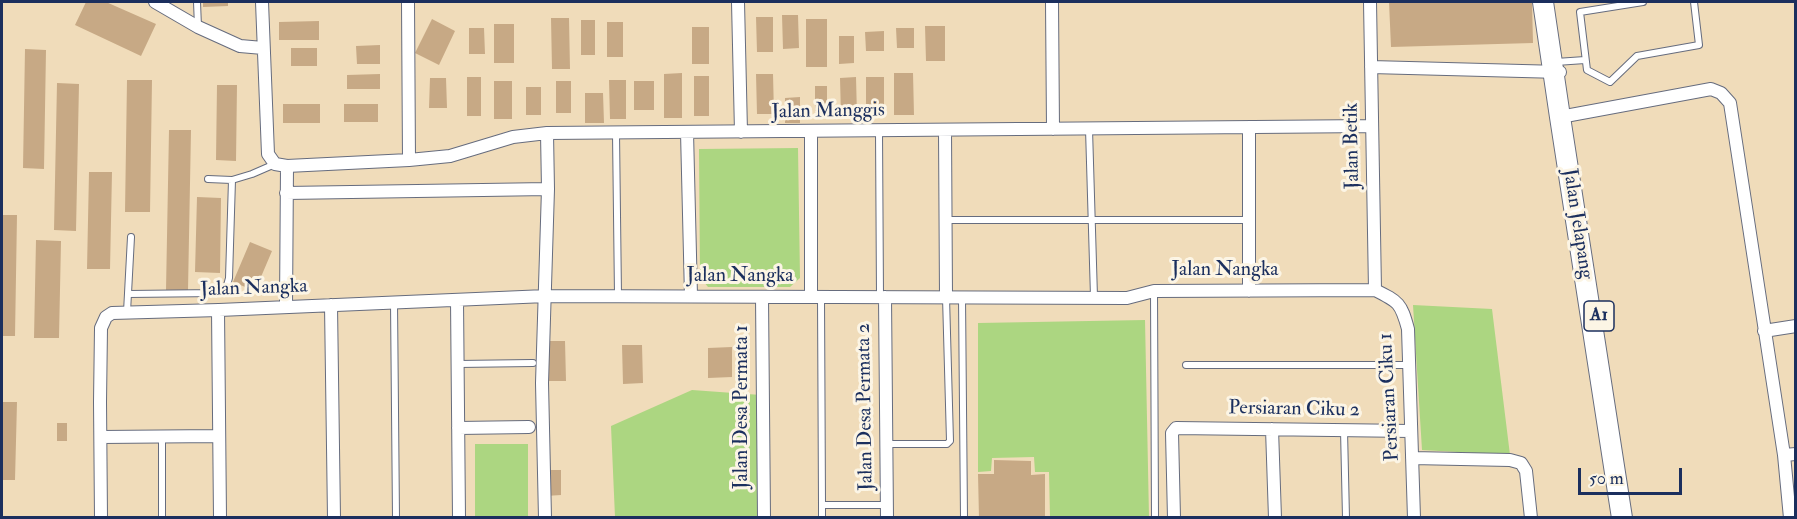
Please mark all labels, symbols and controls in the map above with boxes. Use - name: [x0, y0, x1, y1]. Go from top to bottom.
- street label: Jalan Manggis: [771, 99, 885, 125]
- street label: Jalan Betik: [1340, 102, 1366, 190]
- street label: Jalan Jelapang: [1556, 167, 1598, 281]
- street label: Jalan Nangka: [1171, 259, 1279, 283]
- street label: Jalan Nangka: [686, 265, 794, 289]
- street label: Jalan Nangka: [200, 275, 308, 303]
- road number: A1: [1584, 301, 1614, 331]
- street label: Jalan Desa Permata 2: [853, 323, 879, 491]
- street label: Jalan Desa Permata 1: [731, 325, 755, 489]
- street label: Persiaran Ciku 1: [1375, 332, 1405, 462]
- street label: Persiaran Ciku 2: [1228, 397, 1360, 423]
- scale bar: [1581, 456, 1684, 494]
- text: 50 m: [1589, 467, 1624, 490]

